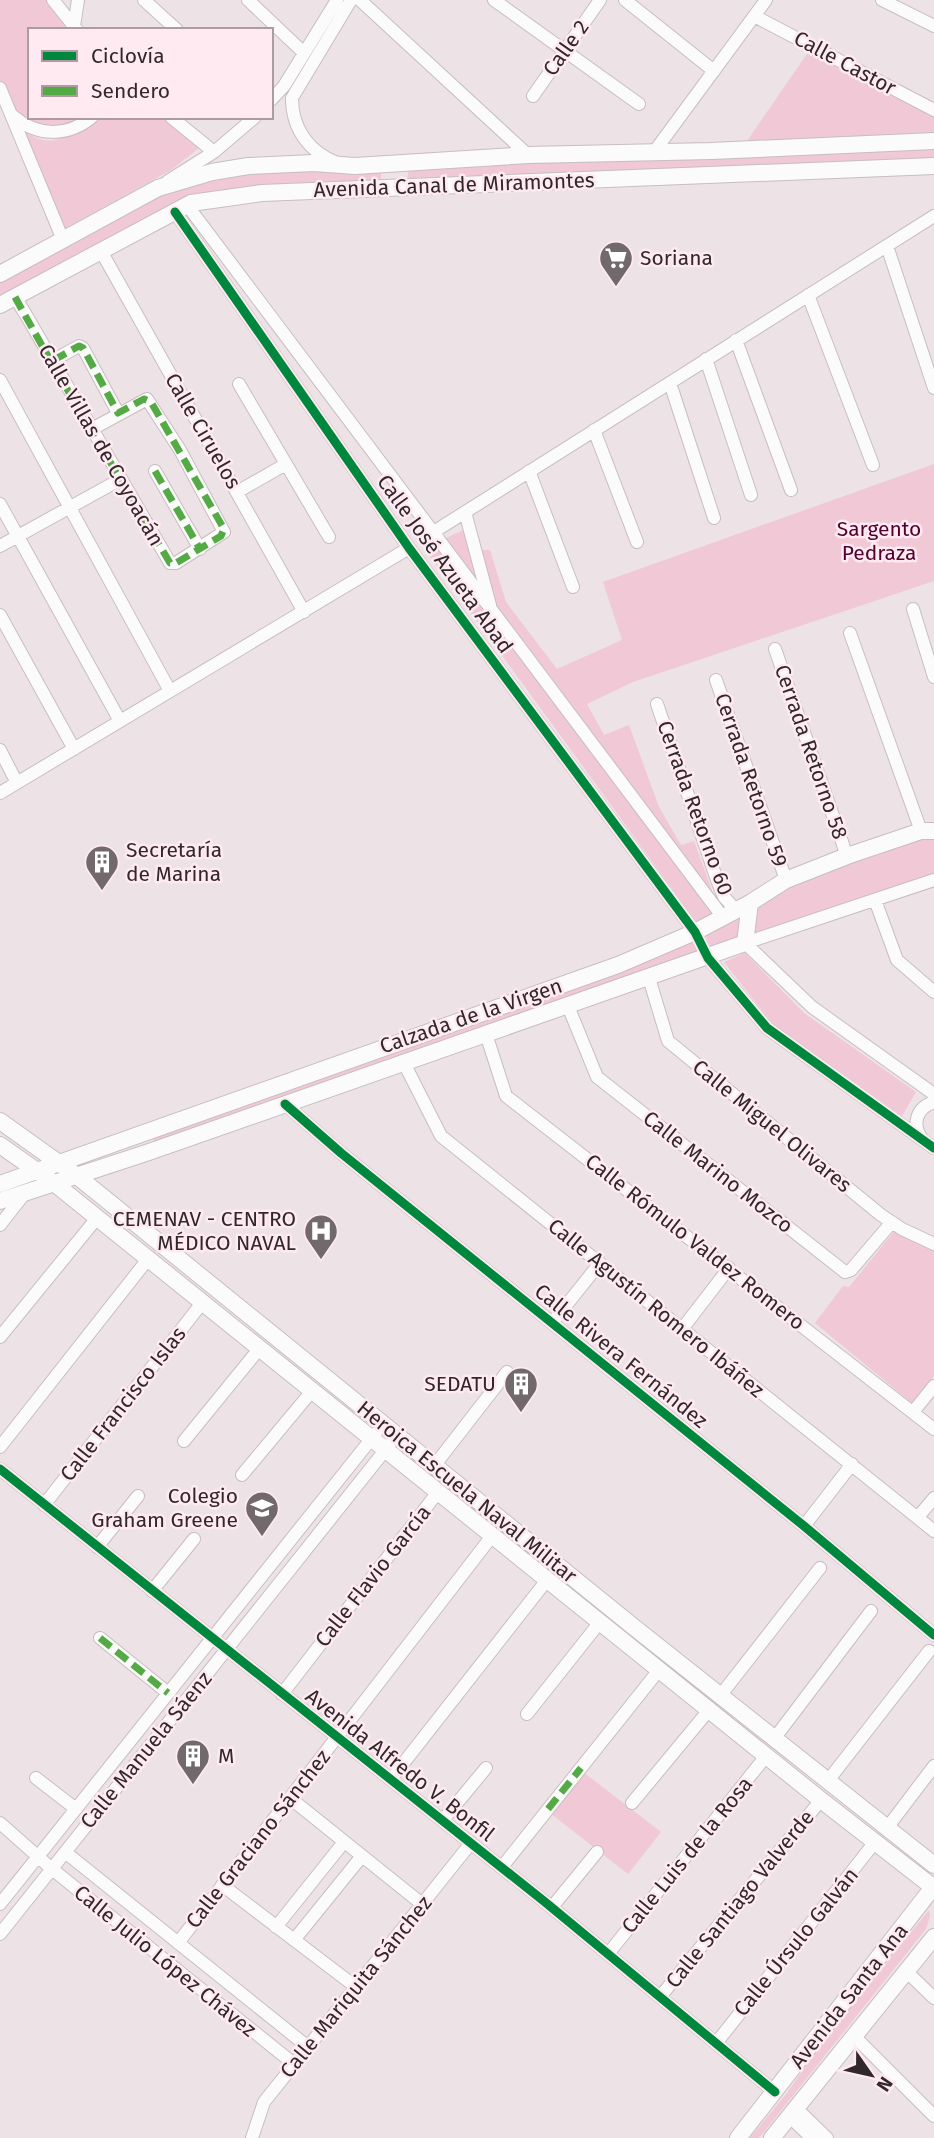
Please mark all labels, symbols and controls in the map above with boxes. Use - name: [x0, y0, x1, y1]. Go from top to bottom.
- street label: Calle 2: [537, 15, 595, 81]
- street label: Calle Castor: [789, 25, 901, 101]
- legend: [28, 28, 273, 119]
- text: Ciclovía: [91, 43, 165, 69]
- text: Sendero: [91, 78, 170, 104]
- street label: Avenida Canal de Miramontes: [313, 167, 595, 203]
- supermarket icon: Soriana: [597, 239, 635, 288]
- place label: Soriana: [640, 245, 713, 271]
- street label: Calle Villas de Coyoacán: [33, 339, 169, 551]
- street label: Calle Ciruelos: [159, 368, 247, 494]
- street label: Calle José Azueta Abad: [371, 469, 519, 659]
- park label: Sargento Pedraza: [837, 516, 921, 566]
- street label: Cerrada Retorno 58: [769, 661, 853, 843]
- street label: Cerrada Retorno 59: [709, 690, 793, 870]
- street label: Cerrada Retorno 60: [651, 717, 739, 899]
- place label: Secretaría de Marina: [126, 837, 222, 887]
- building icon: Secretaría de Marina: [83, 843, 121, 892]
- street label: Calzada de la Virgen: [376, 973, 566, 1059]
- street label: Calle Miguel Olivares: [687, 1054, 857, 1198]
- street label: Calle Marino Mozco: [638, 1105, 798, 1239]
- street label: Calle Rómulo Valdez Romero: [580, 1148, 810, 1336]
- place label: CEMENAV - CENTRO MÉDICO NAVAL: [113, 1206, 297, 1256]
- hospital icon: CEMENAV - CENTRO MÉDICO NAVAL: [302, 1212, 340, 1261]
- street label: Calle Agustín Romero Ibáñez: [543, 1213, 769, 1403]
- street label: Calle Rivera Fernández: [529, 1278, 713, 1434]
- street label: Calle Francisco Islas: [55, 1321, 192, 1486]
- building icon: SEDATU: [502, 1365, 540, 1414]
- place label: SEDATU: [424, 1371, 496, 1397]
- street label: Heroica Escuela Naval Militar: [352, 1395, 582, 1589]
- place label: Colegio Graham Greene: [91, 1483, 238, 1533]
- school or university icon: Colegio Graham Greene: [243, 1489, 281, 1538]
- street label: Calle Flavio García: [310, 1500, 436, 1652]
- street label: Calle Manuela Sáenz: [75, 1666, 217, 1834]
- street label: Avenida Alfredo V. Bonfil: [300, 1683, 500, 1847]
- building icon: M: [174, 1737, 212, 1786]
- place label: M: [218, 1743, 234, 1769]
- street label: Calle Graciano Sánchez: [180, 1744, 336, 1934]
- street label: Calle Luis de la Rosa: [616, 1771, 758, 1939]
- street label: Calle Santiago Valverde: [660, 1805, 820, 1993]
- street label: Calle Úrsulo Galván: [728, 1862, 864, 2022]
- street label: Calle Julio López Chávez: [69, 1879, 261, 2043]
- street label: Calle Mariquita Sánchez: [275, 1891, 437, 2083]
- street label: Avenida Santa Ana: [784, 1918, 914, 2074]
- north arrow: [836, 2040, 906, 2110]
- text: N: [872, 2073, 898, 2096]

